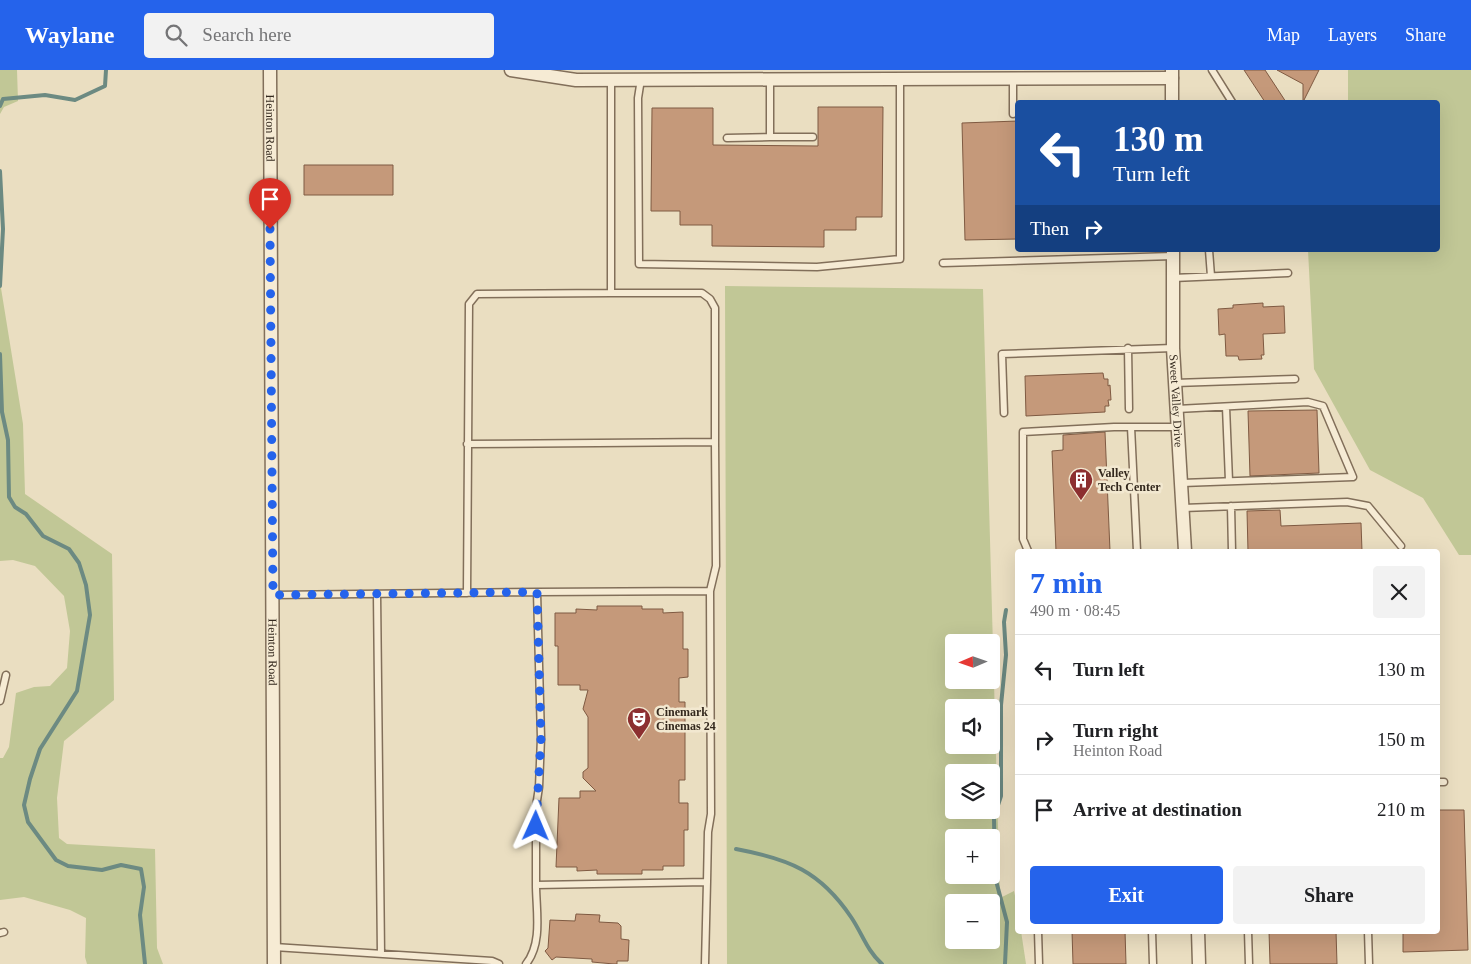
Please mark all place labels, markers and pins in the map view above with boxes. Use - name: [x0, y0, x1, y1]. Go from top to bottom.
- pin: [249, 178, 291, 229]
- place label: Valley Tech Center: [1098, 466, 1161, 494]
- building icon: Valley Tech Center: [1068, 467, 1094, 501]
- place label: Cinemark Cinemas 24: [656, 705, 716, 733]
- theatre icon: Cinemark Cinemas 24: [626, 706, 652, 740]

